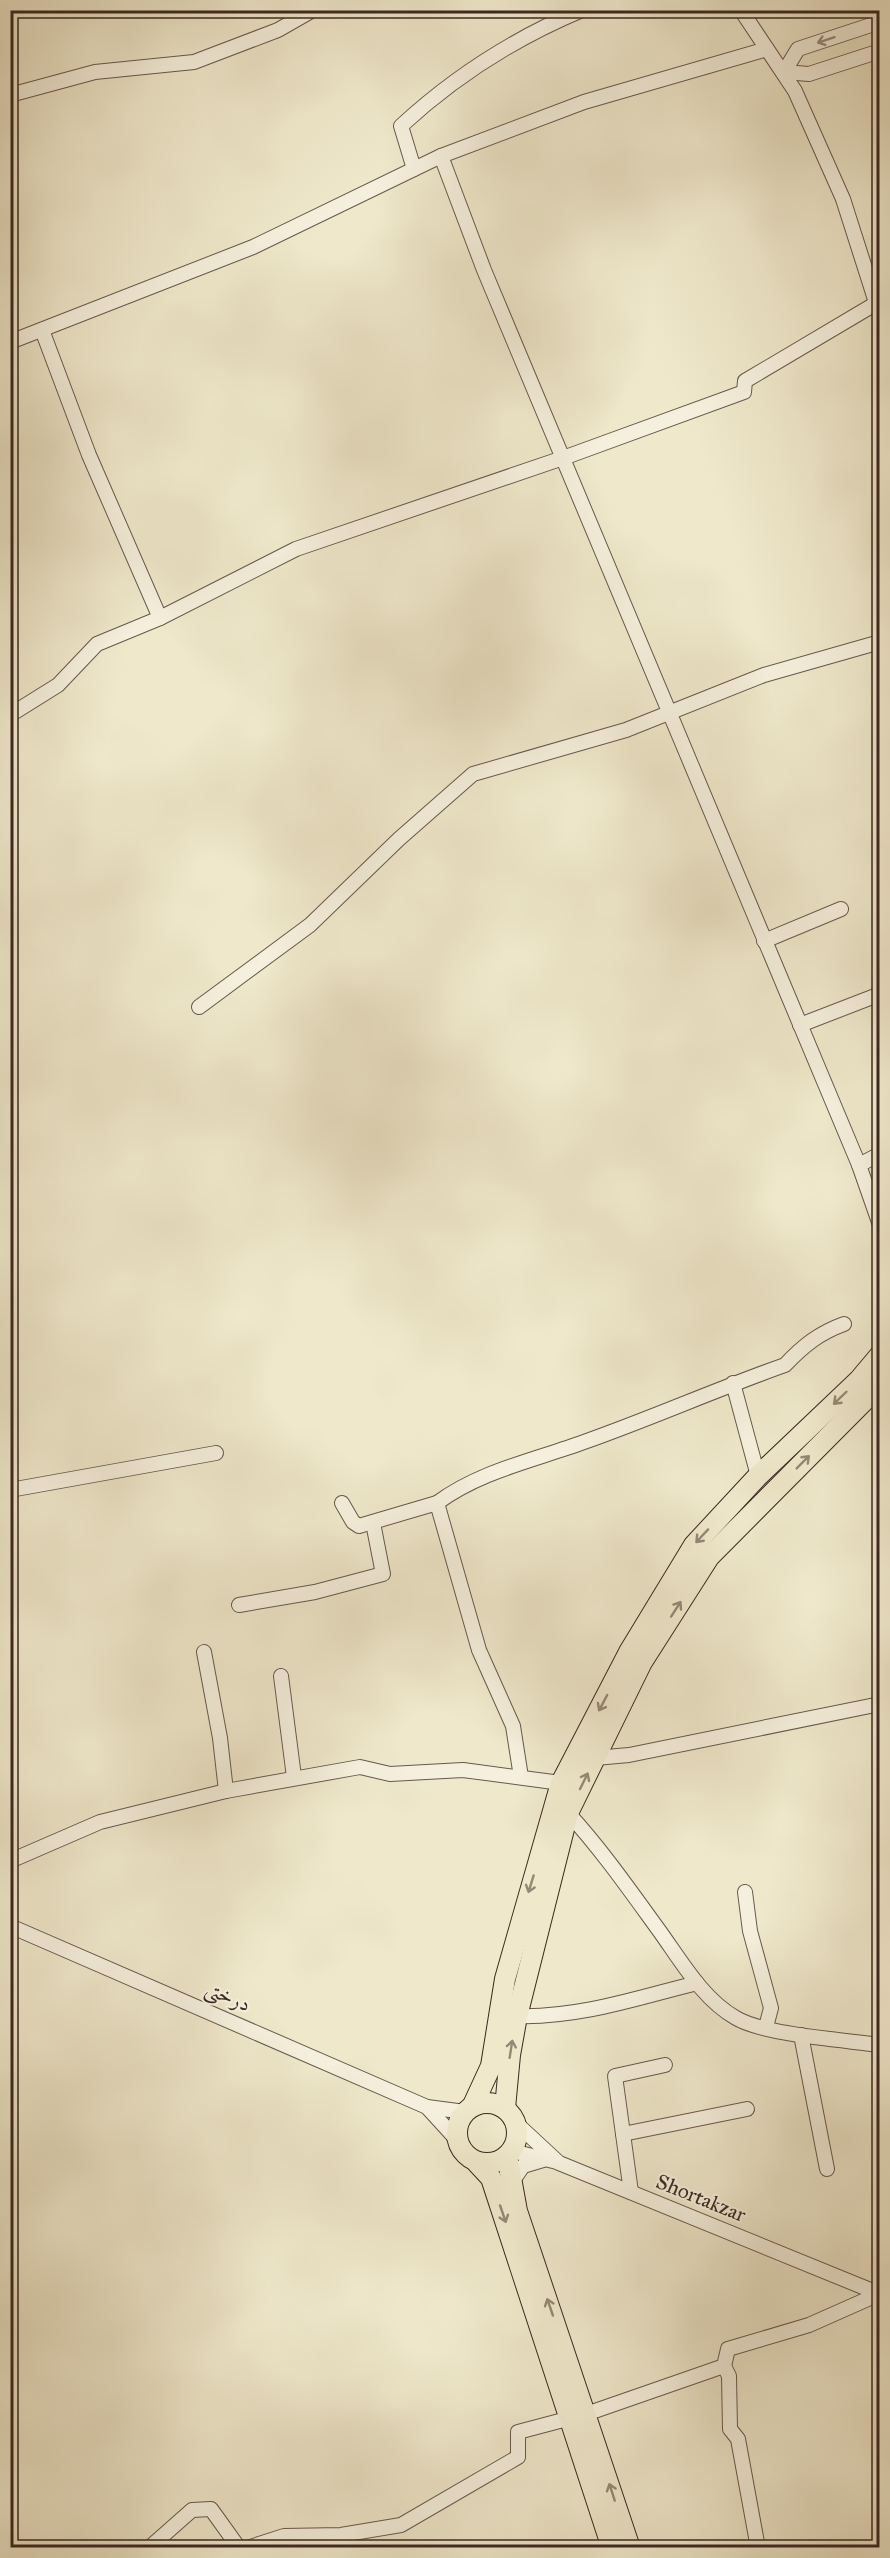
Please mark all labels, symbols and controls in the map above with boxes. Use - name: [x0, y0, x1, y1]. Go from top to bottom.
- one-way arrow: [817, 35, 836, 46]
- one-way arrow: [832, 1390, 847, 1405]
- one-way arrow: [795, 1455, 810, 1470]
- one-way arrow: [695, 1528, 709, 1543]
- one-way arrow: [669, 1601, 682, 1618]
- one-way arrow: [596, 1694, 608, 1712]
- one-way arrow: [578, 1772, 590, 1790]
- one-way arrow: [525, 1874, 536, 1893]
- street label: درختی: [201, 1975, 255, 2019]
- one-way arrow: [506, 2040, 517, 2060]
- street label: Shortakzar: [652, 2168, 750, 2228]
- one-way arrow: [499, 2204, 510, 2223]
- one-way arrow: [544, 2298, 555, 2317]
- one-way arrow: [606, 2483, 617, 2502]

